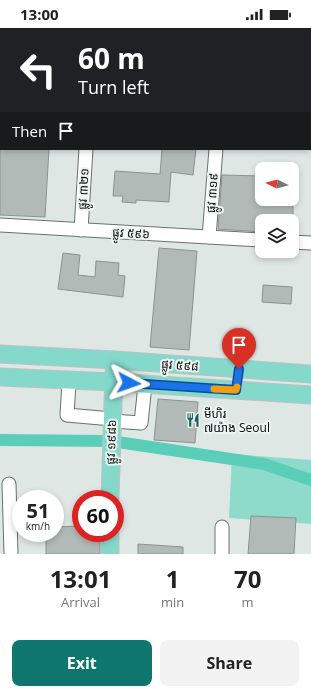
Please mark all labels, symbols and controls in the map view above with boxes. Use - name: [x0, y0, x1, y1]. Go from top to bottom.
- text: 13:00: [20, 4, 59, 24]
- text: 60 m: [78, 39, 145, 77]
- icon: left: [12, 44, 64, 96]
- text: Turn left: [78, 75, 149, 99]
- icon: arrive: [55, 120, 77, 142]
- text: Then: [12, 121, 47, 141]
- north arrow: [255, 162, 299, 206]
- map controls: [255, 162, 299, 258]
- street label: ផ្លូវ ៣២១: [73, 168, 95, 210]
- street label: ផ្លូវ ៣១៩: [202, 172, 224, 214]
- button: layers: [255, 214, 299, 258]
- street label: ផ្លូវ ៥៩៦: [112, 224, 150, 245]
- pin: [222, 328, 256, 369]
- icon: arrive: [228, 334, 250, 356]
- street label: ផ្លូវ ៥៩៨: [161, 355, 199, 377]
- position arrow: [108, 362, 150, 404]
- place label: មីហិរ ៧យ៉ាង Seoul: [204, 405, 270, 436]
- restaurant icon: មីហិរ ៧យ៉ាង Seoul: [185, 412, 201, 428]
- street label: ផ្លូវ ១៩៨៦: [102, 419, 123, 465]
- speed limit sign: 60: [72, 490, 124, 542]
- text: 51: [27, 497, 49, 524]
- text: km/h: [26, 519, 50, 533]
- text: 13:01: [50, 562, 111, 595]
- text: 1: [166, 562, 180, 595]
- text: 70: [234, 562, 261, 595]
- text: Arrival: [61, 593, 100, 611]
- text: min: [161, 593, 184, 611]
- text: m: [242, 593, 254, 611]
- button: Exit: [12, 640, 152, 686]
- button: Share: [160, 640, 299, 686]

